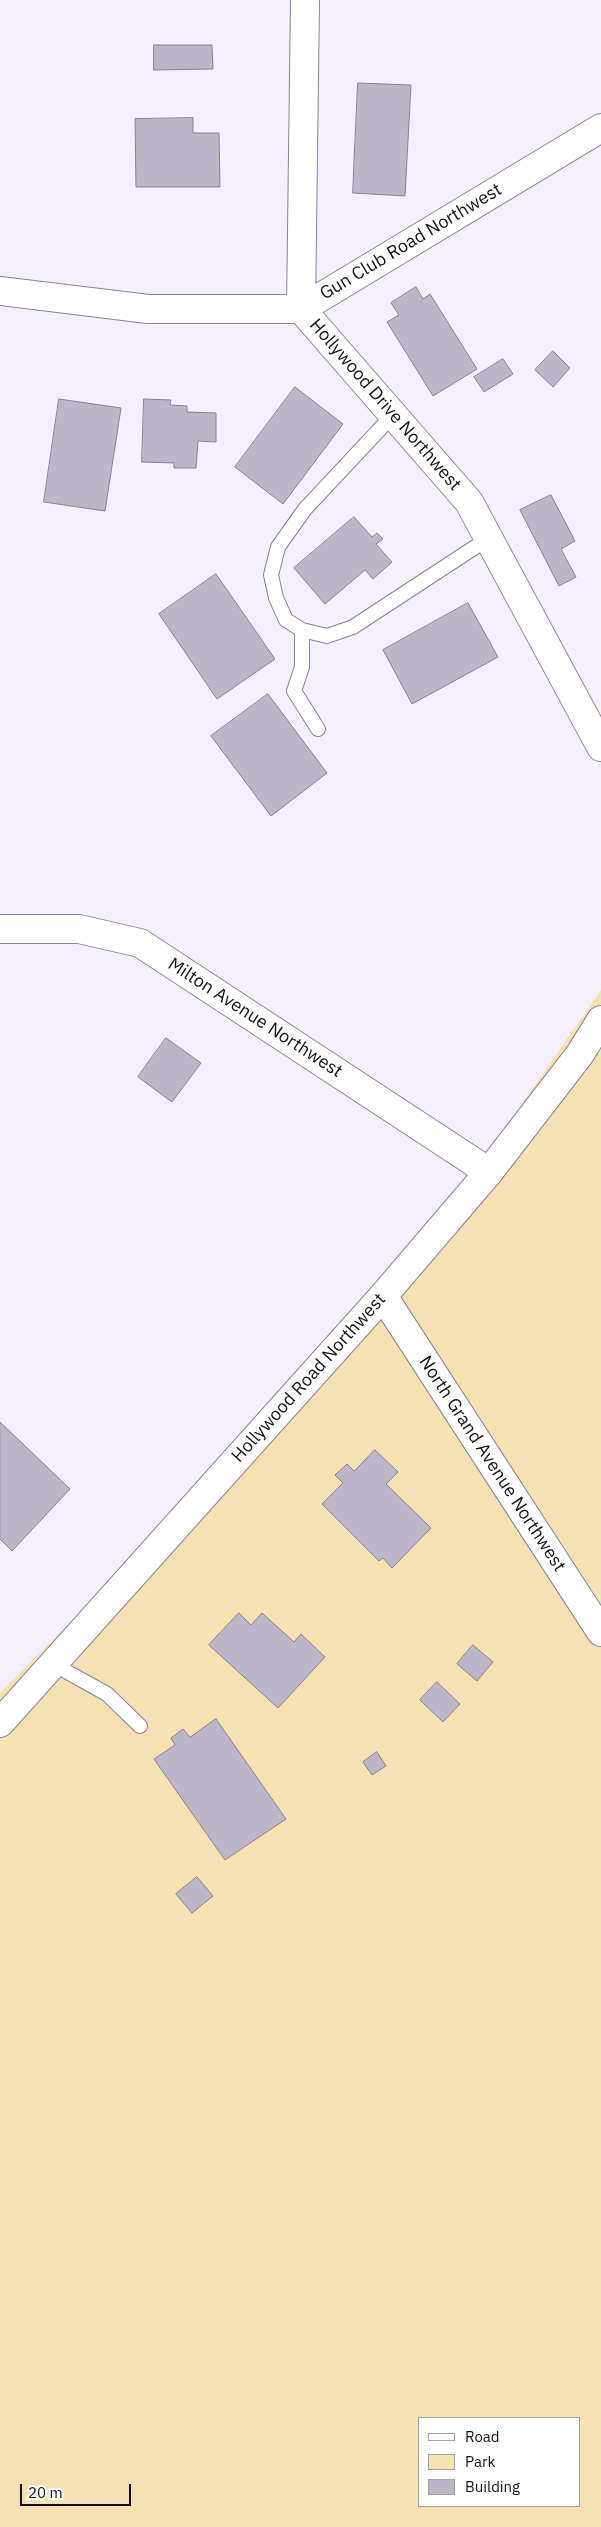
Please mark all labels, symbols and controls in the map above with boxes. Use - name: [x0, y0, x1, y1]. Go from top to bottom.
- street label: Gun Club Road Northwest: [316, 179, 506, 305]
- street label: Hollywood Drive Northwest: [305, 315, 465, 495]
- street label: Milton Avenue Northwest: [164, 954, 346, 1082]
- street label: Hollywood Road Northwest: [227, 1289, 391, 1467]
- street label: North Grand Avenue Northwest: [414, 1352, 570, 1576]
- legend: [418, 2417, 581, 2507]
- text: Road: [465, 2427, 500, 2446]
- text: Park: [465, 2452, 495, 2471]
- scale bar: [22, 2474, 134, 2506]
- text: Building: [465, 2477, 520, 2496]
- text: 20 m: [28, 2483, 63, 2502]

